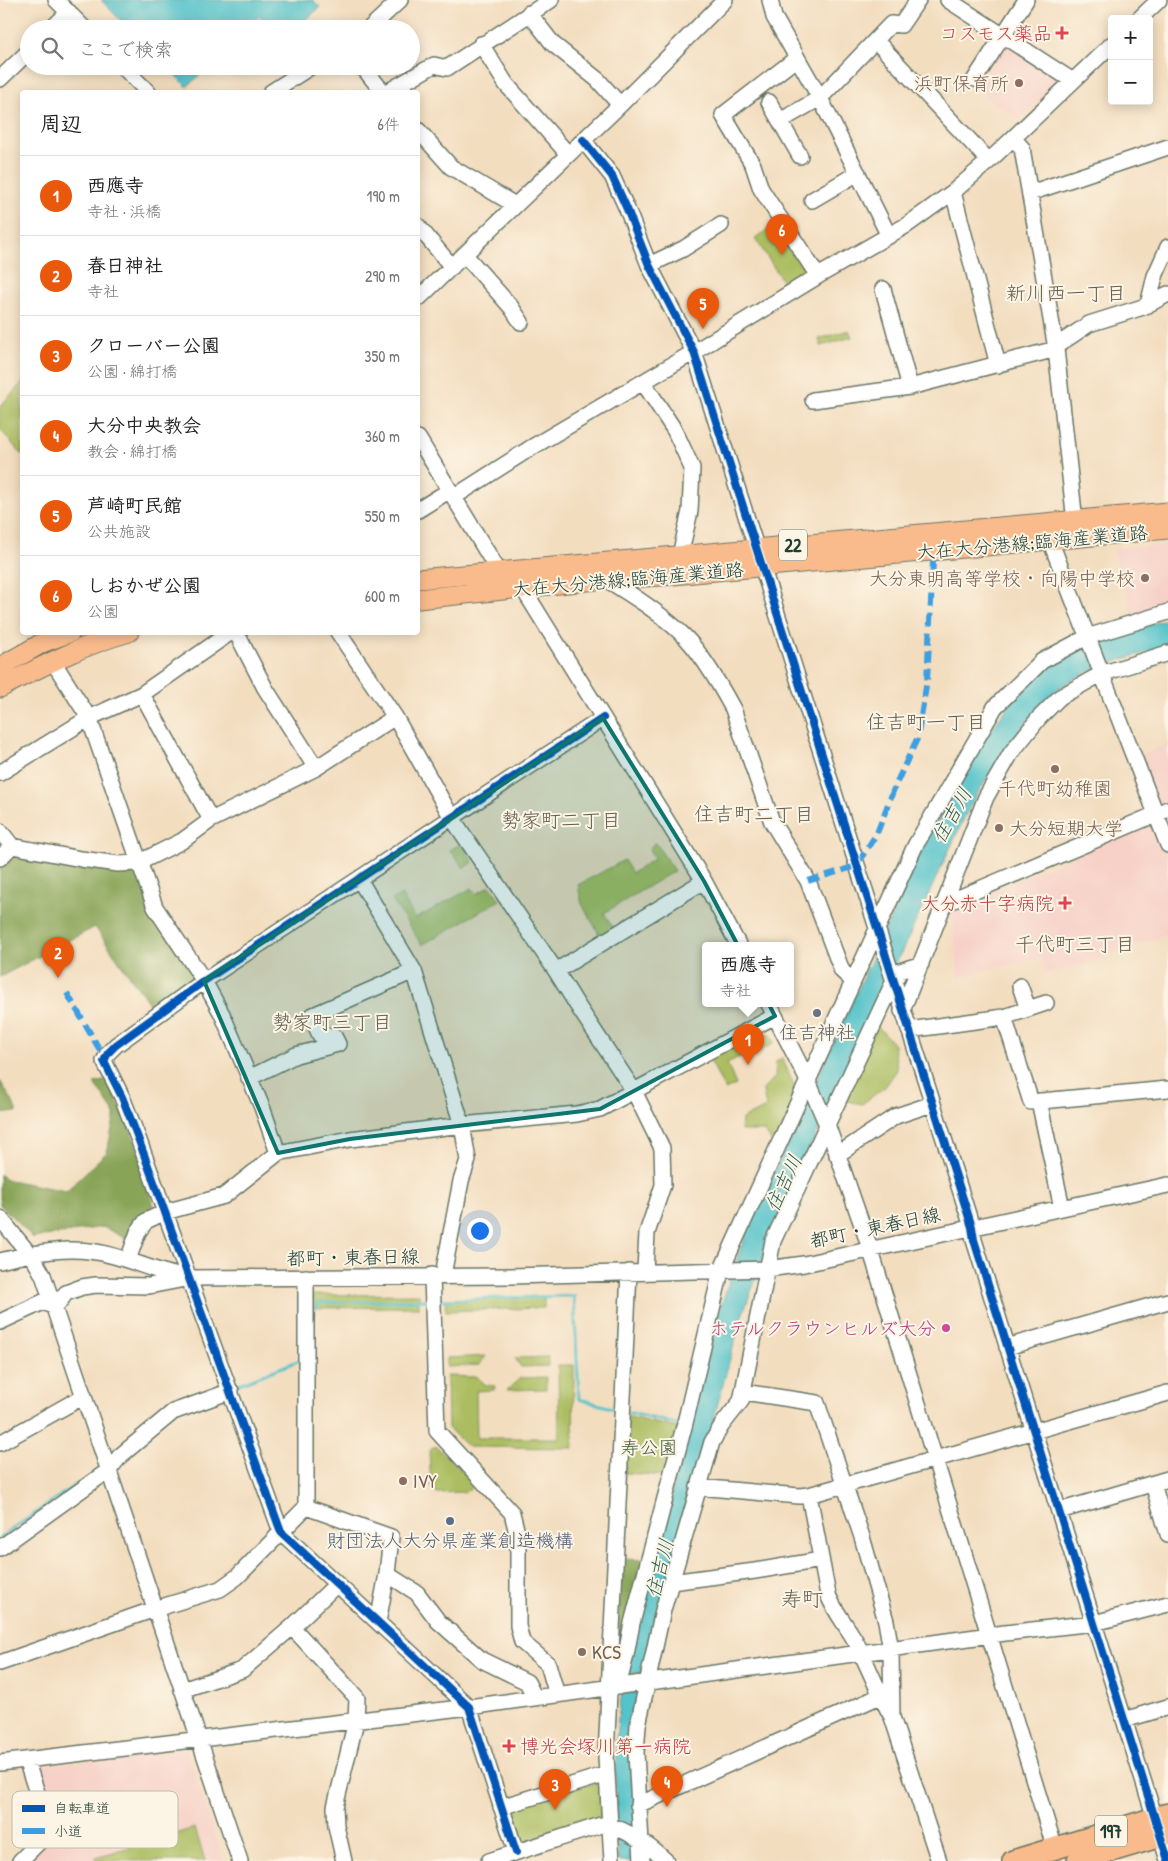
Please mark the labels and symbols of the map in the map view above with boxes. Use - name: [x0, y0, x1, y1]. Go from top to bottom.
- place label: コスモス薬品: [939, 20, 1052, 46]
- marker: コスモス薬品: [1056, 27, 1068, 39]
- place label: 浜町保育所: [914, 70, 1009, 96]
- marker: 浜町保育所: [1013, 77, 1025, 89]
- pin: 6: [766, 214, 798, 255]
- district label: 新川西一丁目: [1006, 279, 1126, 306]
- pin: 5: [687, 288, 719, 329]
- street label: 大在大分港線;臨海産業道路: [915, 519, 1149, 565]
- road number: 22: [779, 530, 807, 560]
- street label: 大在大分港線;臨海産業道路: [511, 556, 745, 602]
- place label: 大分東明高等学校・向陽中学校: [869, 565, 1135, 591]
- marker: 大分東明高等学校・向陽中学校: [1139, 572, 1151, 584]
- district label: 住吉町一丁目: [866, 708, 986, 735]
- marker: 千代町幼稚園: [1049, 763, 1061, 775]
- place label: 千代町幼稚園: [998, 775, 1112, 801]
- water label: 住吉川: [924, 782, 978, 848]
- district label: 住吉町二丁目: [694, 800, 814, 827]
- district label: 勢家町二丁目: [501, 806, 621, 833]
- place label: 大分短期大学: [1009, 815, 1123, 841]
- marker: 大分短期大学: [993, 822, 1005, 834]
- place label: 大分赤十字病院: [921, 890, 1054, 916]
- marker: 大分赤十字病院: [1058, 896, 1072, 910]
- district label: 千代町三丁目: [1015, 930, 1135, 957]
- pin: 2: [42, 937, 74, 978]
- marker: 住吉神社: [811, 1007, 823, 1019]
- district label: 勢家町三丁目: [272, 1008, 392, 1035]
- place label: 住吉神社: [779, 1019, 855, 1045]
- pin: 1: [732, 1024, 764, 1065]
- water label: 住吉川: [758, 1150, 808, 1216]
- street label: 都町・東春日線: [807, 1200, 943, 1254]
- your location: [467, 1218, 493, 1244]
- street label: 都町・東春日線: [286, 1243, 420, 1271]
- place label: ホテルクラウンヒルズ大分: [709, 1315, 936, 1341]
- marker: ホテルクラウンヒルズ大分: [940, 1322, 952, 1334]
- park label: 寿公園: [620, 1434, 678, 1460]
- place label: IVY: [413, 1468, 437, 1494]
- marker: IVY: [397, 1475, 409, 1487]
- marker: 財団法人大分県産業創造機構: [444, 1515, 456, 1527]
- place label: 財団法人大分県産業創造機構: [326, 1527, 574, 1553]
- water label: 住吉川: [639, 1536, 679, 1600]
- district label: 寿町: [781, 1584, 823, 1613]
- place label: KCS: [592, 1639, 621, 1665]
- marker: KCS: [576, 1646, 588, 1658]
- place label: 博光会塚川第一病院: [520, 1733, 691, 1759]
- marker: 博光会塚川第一病院: [502, 1739, 516, 1753]
- pin: 4: [651, 1766, 683, 1807]
- pin: 3: [539, 1769, 571, 1810]
- legend: [12, 1791, 178, 1848]
- text: 自転車道: [54, 1798, 110, 1817]
- road number: 197: [1095, 1815, 1127, 1846]
- text: 小道: [54, 1821, 82, 1840]

